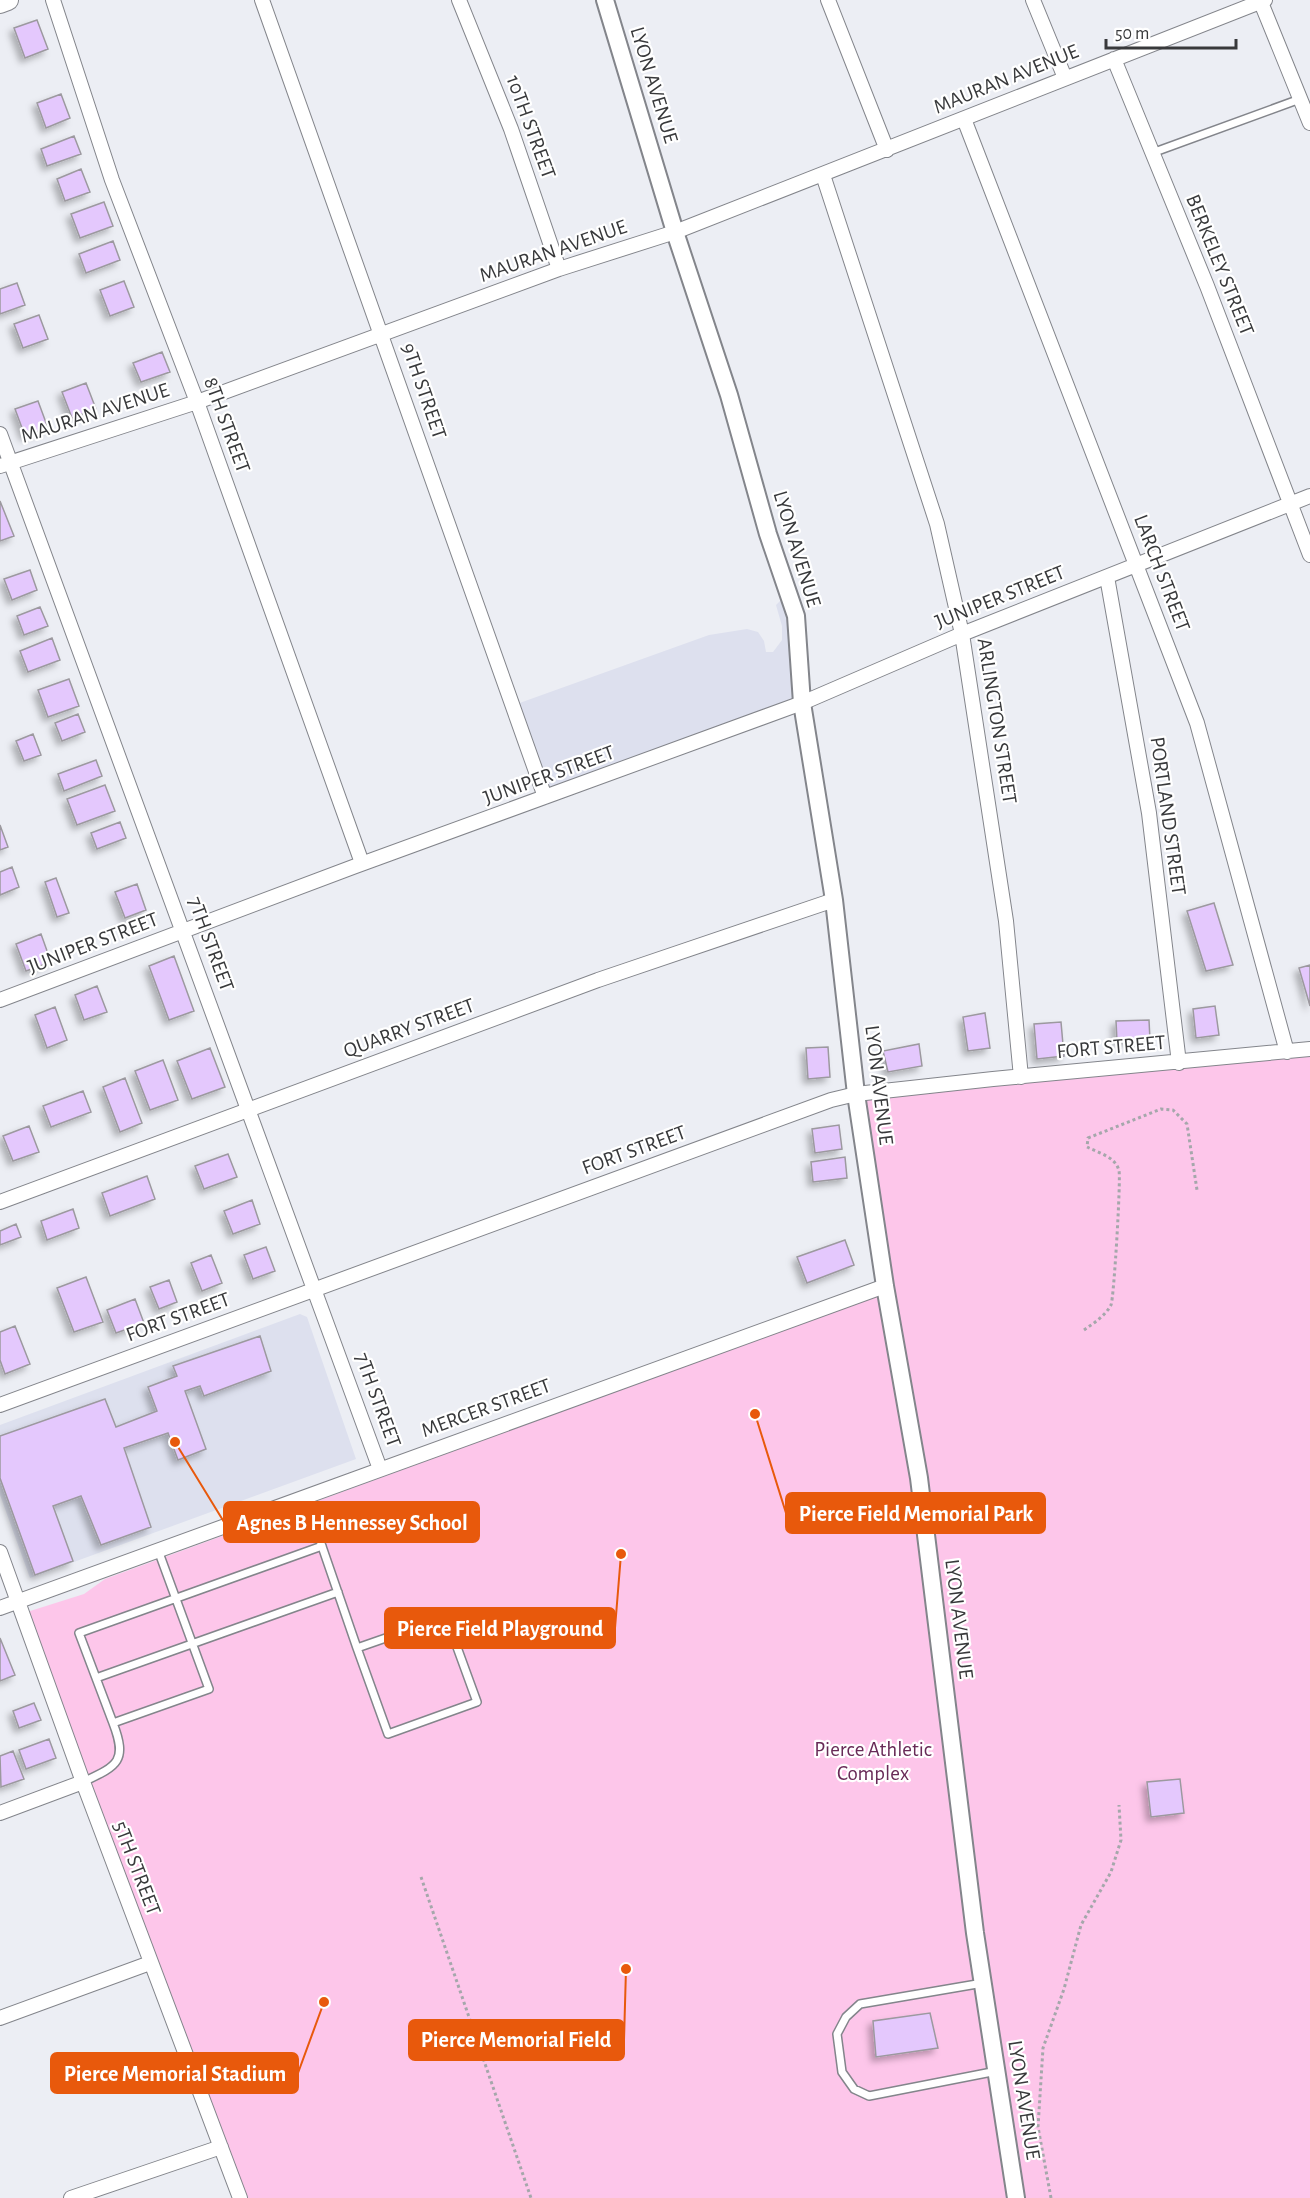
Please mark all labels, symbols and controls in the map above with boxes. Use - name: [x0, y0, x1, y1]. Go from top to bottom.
- scale bar: [1106, 12, 1236, 50]
- street label: LYON AVENUE: [626, 24, 682, 146]
- text: 50 m: [1115, 25, 1149, 43]
- street label: MAURAN AVENUE: [931, 40, 1081, 118]
- street label: 10TH STREET: [503, 72, 559, 182]
- street label: BERKELEY STREET: [1182, 191, 1258, 339]
- street label: MAURAN AVENUE: [477, 216, 629, 286]
- street label: 9TH STREET: [398, 340, 450, 442]
- street label: 8TH STREET: [200, 374, 254, 476]
- street label: MAURAN AVENUE: [18, 379, 172, 447]
- street label: LYON AVENUE: [769, 488, 825, 610]
- street label: LARCH STREET: [1130, 512, 1194, 634]
- street label: JUNIPER STREET: [932, 561, 1068, 633]
- street label: ARLINGTON STREET: [974, 637, 1020, 805]
- street label: PORTLAND STREET: [1146, 735, 1190, 897]
- street label: JUNIPER STREET: [481, 742, 617, 808]
- street label: 7TH STREET: [184, 894, 238, 994]
- street label: JUNIPER STREET: [25, 908, 161, 978]
- street label: QUARRY STREET: [341, 995, 477, 1061]
- street label: LYON AVENUE: [861, 1024, 897, 1146]
- street label: FORT STREET: [1056, 1032, 1166, 1062]
- street label: FORT STREET: [579, 1121, 689, 1179]
- street label: FORT STREET: [123, 1288, 233, 1346]
- street label: 7TH STREET: [351, 1350, 405, 1450]
- street label: MERCER STREET: [418, 1375, 554, 1441]
- callout: Pierce Field Memorial Park: [786, 1493, 1045, 1533]
- callout: Agnes B Hennessey School: [224, 1502, 479, 1542]
- text: Pierce Field Memorial Park: [799, 1503, 1033, 1525]
- text: Agnes B Hennessey School: [236, 1512, 468, 1535]
- street label: LYON AVENUE: [941, 1558, 977, 1680]
- callout: Pierce Field Playground: [385, 1608, 615, 1648]
- text: Pierce Field Playground: [397, 1618, 604, 1641]
- park label: Pierce Athletic Complex: [814, 1739, 932, 1784]
- street label: 5TH STREET: [109, 1818, 165, 1918]
- callout: Pierce Memorial Field: [409, 2020, 624, 2060]
- text: Pierce Memorial Field: [421, 2029, 612, 2051]
- street label: LYON AVENUE: [1004, 2039, 1044, 2161]
- callout: Pierce Memorial Stadium: [51, 2053, 298, 2093]
- text: Pierce Memorial Stadium: [64, 2063, 286, 2085]

